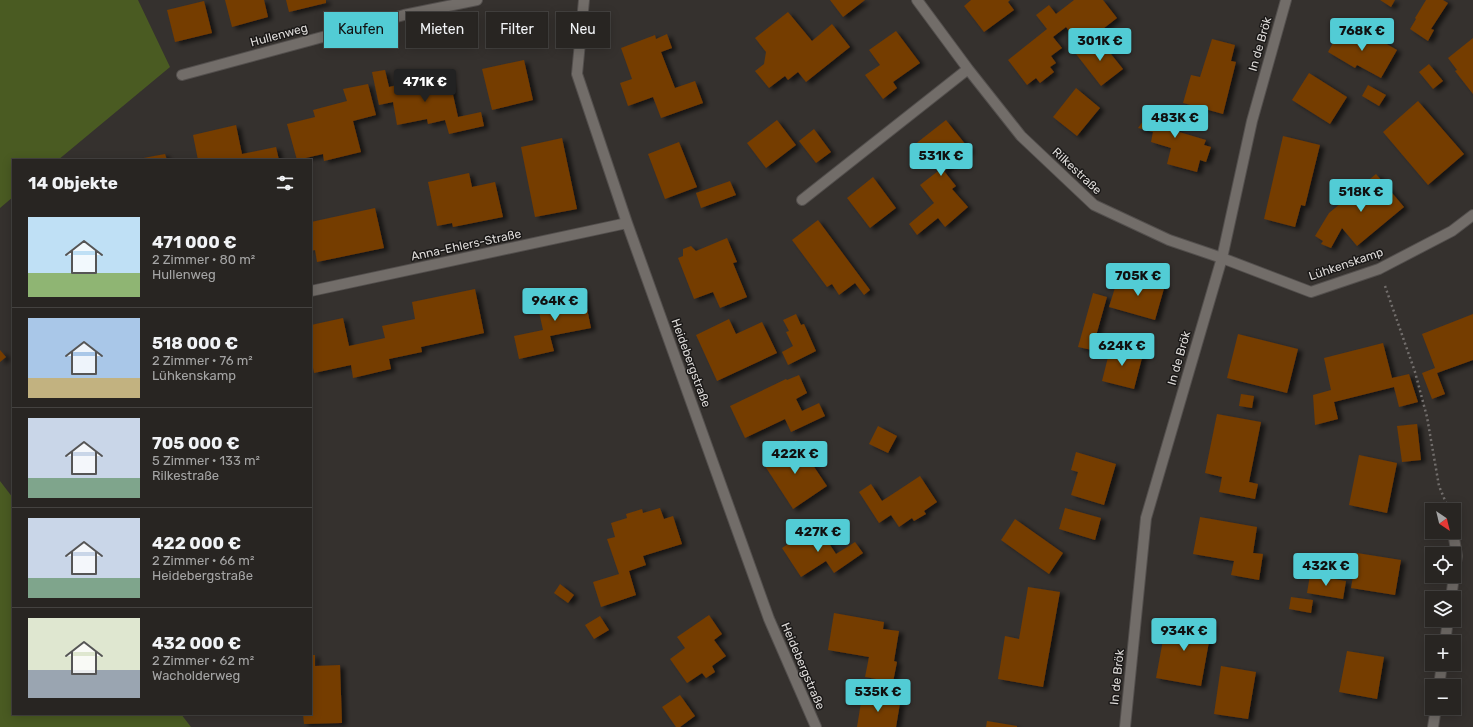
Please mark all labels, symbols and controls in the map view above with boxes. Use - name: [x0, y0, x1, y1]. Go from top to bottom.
- chip: Kaufen: [324, 12, 398, 48]
- chip: Mieten: [406, 12, 478, 48]
- chip: Filter: [486, 12, 548, 48]
- chip: Neu: [556, 12, 610, 48]
- street label: In de Brök: [1246, 14, 1275, 73]
- pin: 768K €: [1329, 18, 1395, 52]
- street label: Hullenweg: [249, 21, 309, 49]
- text: 768K €: [1339, 23, 1385, 38]
- pin: 301K €: [1067, 28, 1133, 62]
- text: 301K €: [1077, 33, 1123, 48]
- pin: 471K €: [392, 69, 458, 103]
- text: 471K €: [403, 74, 447, 89]
- pin: 483K €: [1142, 105, 1208, 139]
- text: 483K €: [1151, 110, 1199, 125]
- pin: 531K €: [908, 143, 974, 177]
- street label: Rilkestraße: [1050, 145, 1105, 197]
- text: 531K €: [919, 148, 963, 163]
- icon: filters: [274, 172, 296, 194]
- text: 14 Objekte: [28, 173, 118, 193]
- pin: 518K €: [1328, 179, 1394, 213]
- text: 518K €: [1338, 184, 1384, 199]
- street label: Anna-Ehlers-Straße: [410, 226, 523, 264]
- text: 471 000 €: [152, 232, 237, 252]
- icon: home: [60, 233, 108, 281]
- street label: Lühkenskamp: [1307, 245, 1385, 283]
- text: 2 Zimmer · 80 m²: [152, 252, 255, 267]
- pin: 705K €: [1105, 263, 1171, 297]
- text: Hullenweg: [152, 267, 216, 282]
- text: 705K €: [1115, 268, 1161, 283]
- pin: 964K €: [522, 288, 588, 322]
- text: 964K €: [531, 293, 579, 308]
- street label: Heidebergstraße: [668, 317, 714, 409]
- street label: In de Brök: [1165, 328, 1194, 387]
- text: 518 000 €: [152, 333, 238, 353]
- pin: 624K €: [1089, 333, 1155, 367]
- icon: home: [60, 334, 108, 382]
- text: 624K €: [1098, 338, 1146, 353]
- text: 2 Zimmer · 76 m²: [152, 353, 253, 368]
- text: Lühkenskamp: [152, 368, 236, 383]
- text: 705 000 €: [152, 433, 240, 453]
- icon: home: [60, 434, 108, 482]
- pin: 422K €: [762, 441, 828, 475]
- text: 422K €: [771, 446, 819, 461]
- text: 5 Zimmer · 133 m²: [152, 453, 260, 468]
- text: Rilkestraße: [152, 468, 219, 483]
- north arrow: [1425, 503, 1461, 539]
- map controls: [1425, 503, 1461, 715]
- pin: 427K €: [785, 519, 851, 553]
- text: 427K €: [795, 524, 841, 539]
- text: 422 000 €: [152, 533, 241, 553]
- icon: home: [60, 534, 108, 582]
- button: locate: [1425, 547, 1461, 583]
- text: 2 Zimmer · 66 m²: [152, 553, 254, 568]
- pin: 432K €: [1293, 553, 1359, 587]
- text: 432K €: [1302, 558, 1350, 573]
- text: Heidebergstraße: [152, 568, 253, 583]
- button: layers: [1425, 591, 1461, 627]
- pin: 934K €: [1151, 618, 1217, 652]
- street label: Heidebergstraße: [778, 620, 828, 712]
- text: 934K €: [1160, 623, 1208, 638]
- text: 432 000 €: [152, 633, 241, 653]
- icon: home: [60, 634, 108, 682]
- button: +: [1425, 635, 1461, 671]
- street label: In de Brök: [1107, 648, 1127, 705]
- text: 2 Zimmer · 62 m²: [152, 653, 254, 668]
- text: Wacholderweg: [152, 668, 240, 683]
- pin: 535K €: [845, 679, 911, 713]
- button: −: [1425, 679, 1461, 715]
- text: 535K €: [855, 684, 901, 699]

